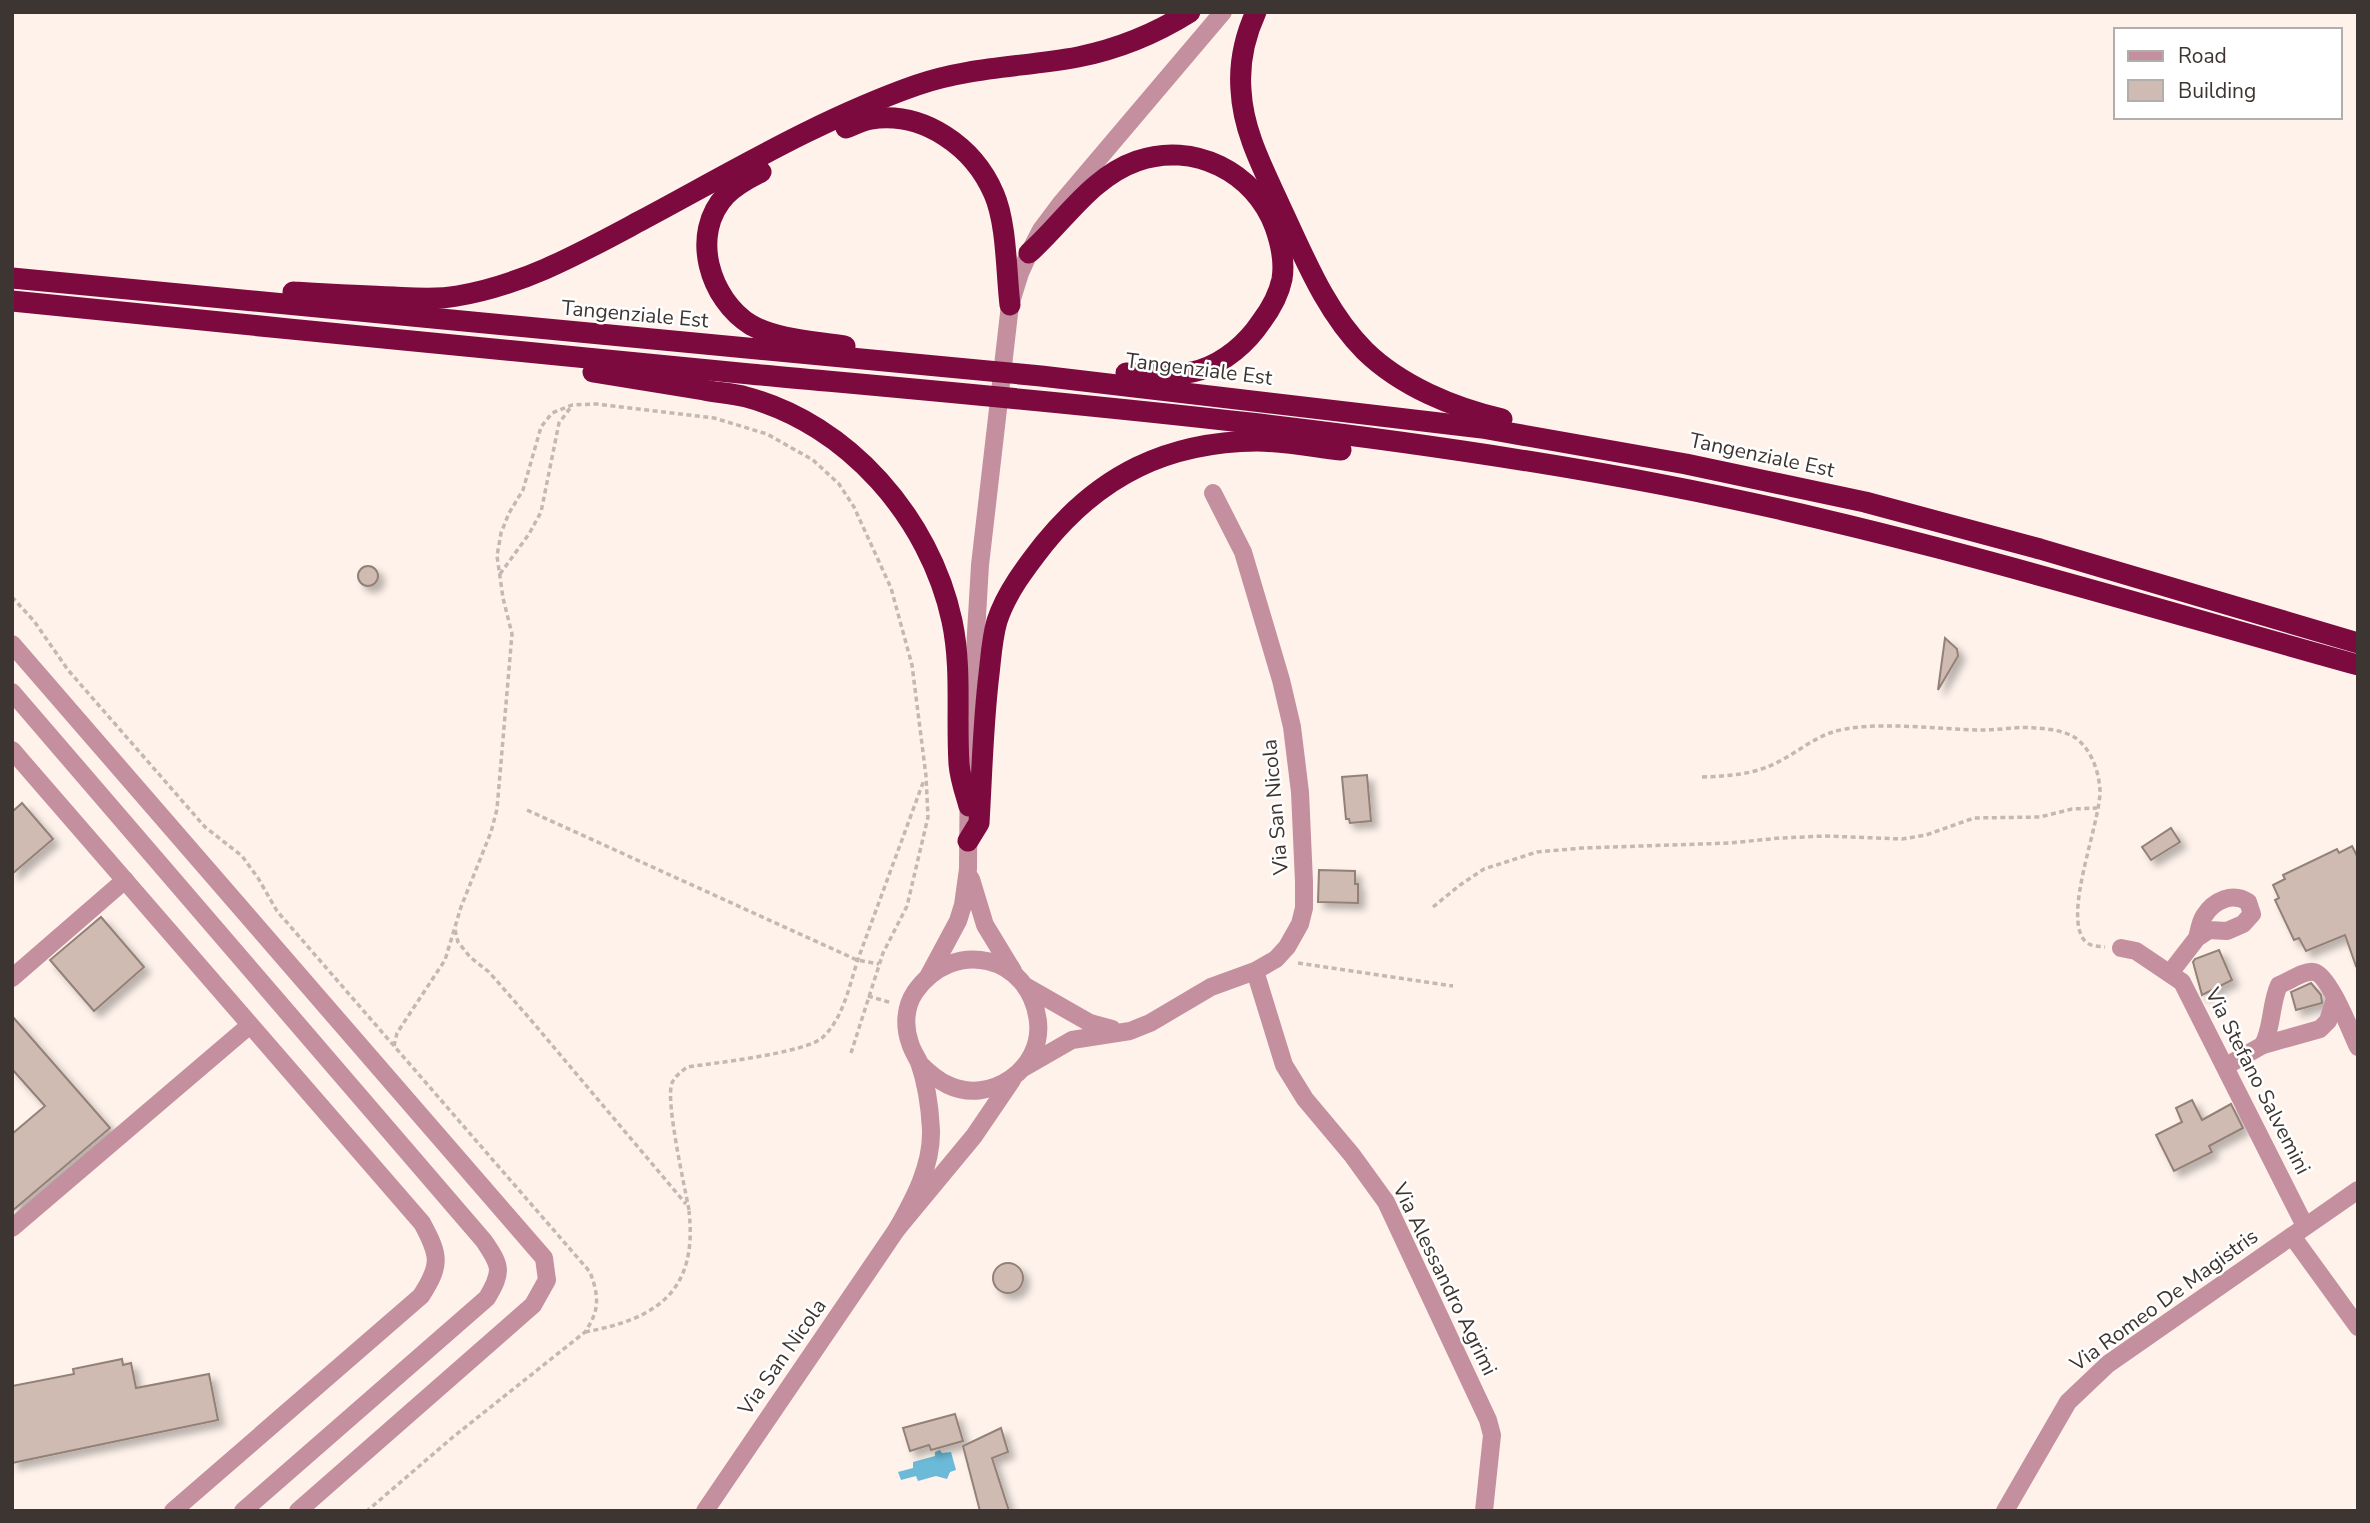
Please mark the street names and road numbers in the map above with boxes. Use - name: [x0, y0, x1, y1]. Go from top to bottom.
- street label: Tangenziale Est: [560, 294, 710, 334]
- street label: Tangenziale Est: [1124, 346, 1274, 392]
- street label: Tangenziale Est: [1687, 426, 1838, 484]
- street label: Via San Nicola: [1255, 738, 1295, 877]
- street label: Via Stefano Salvemini: [2198, 982, 2317, 1179]
- street label: Via Alessandro Agrimi: [1386, 1177, 1504, 1380]
- street label: Via Romeo De Magistris: [2064, 1222, 2264, 1378]
- street label: Via San Nicola: [731, 1293, 833, 1422]

